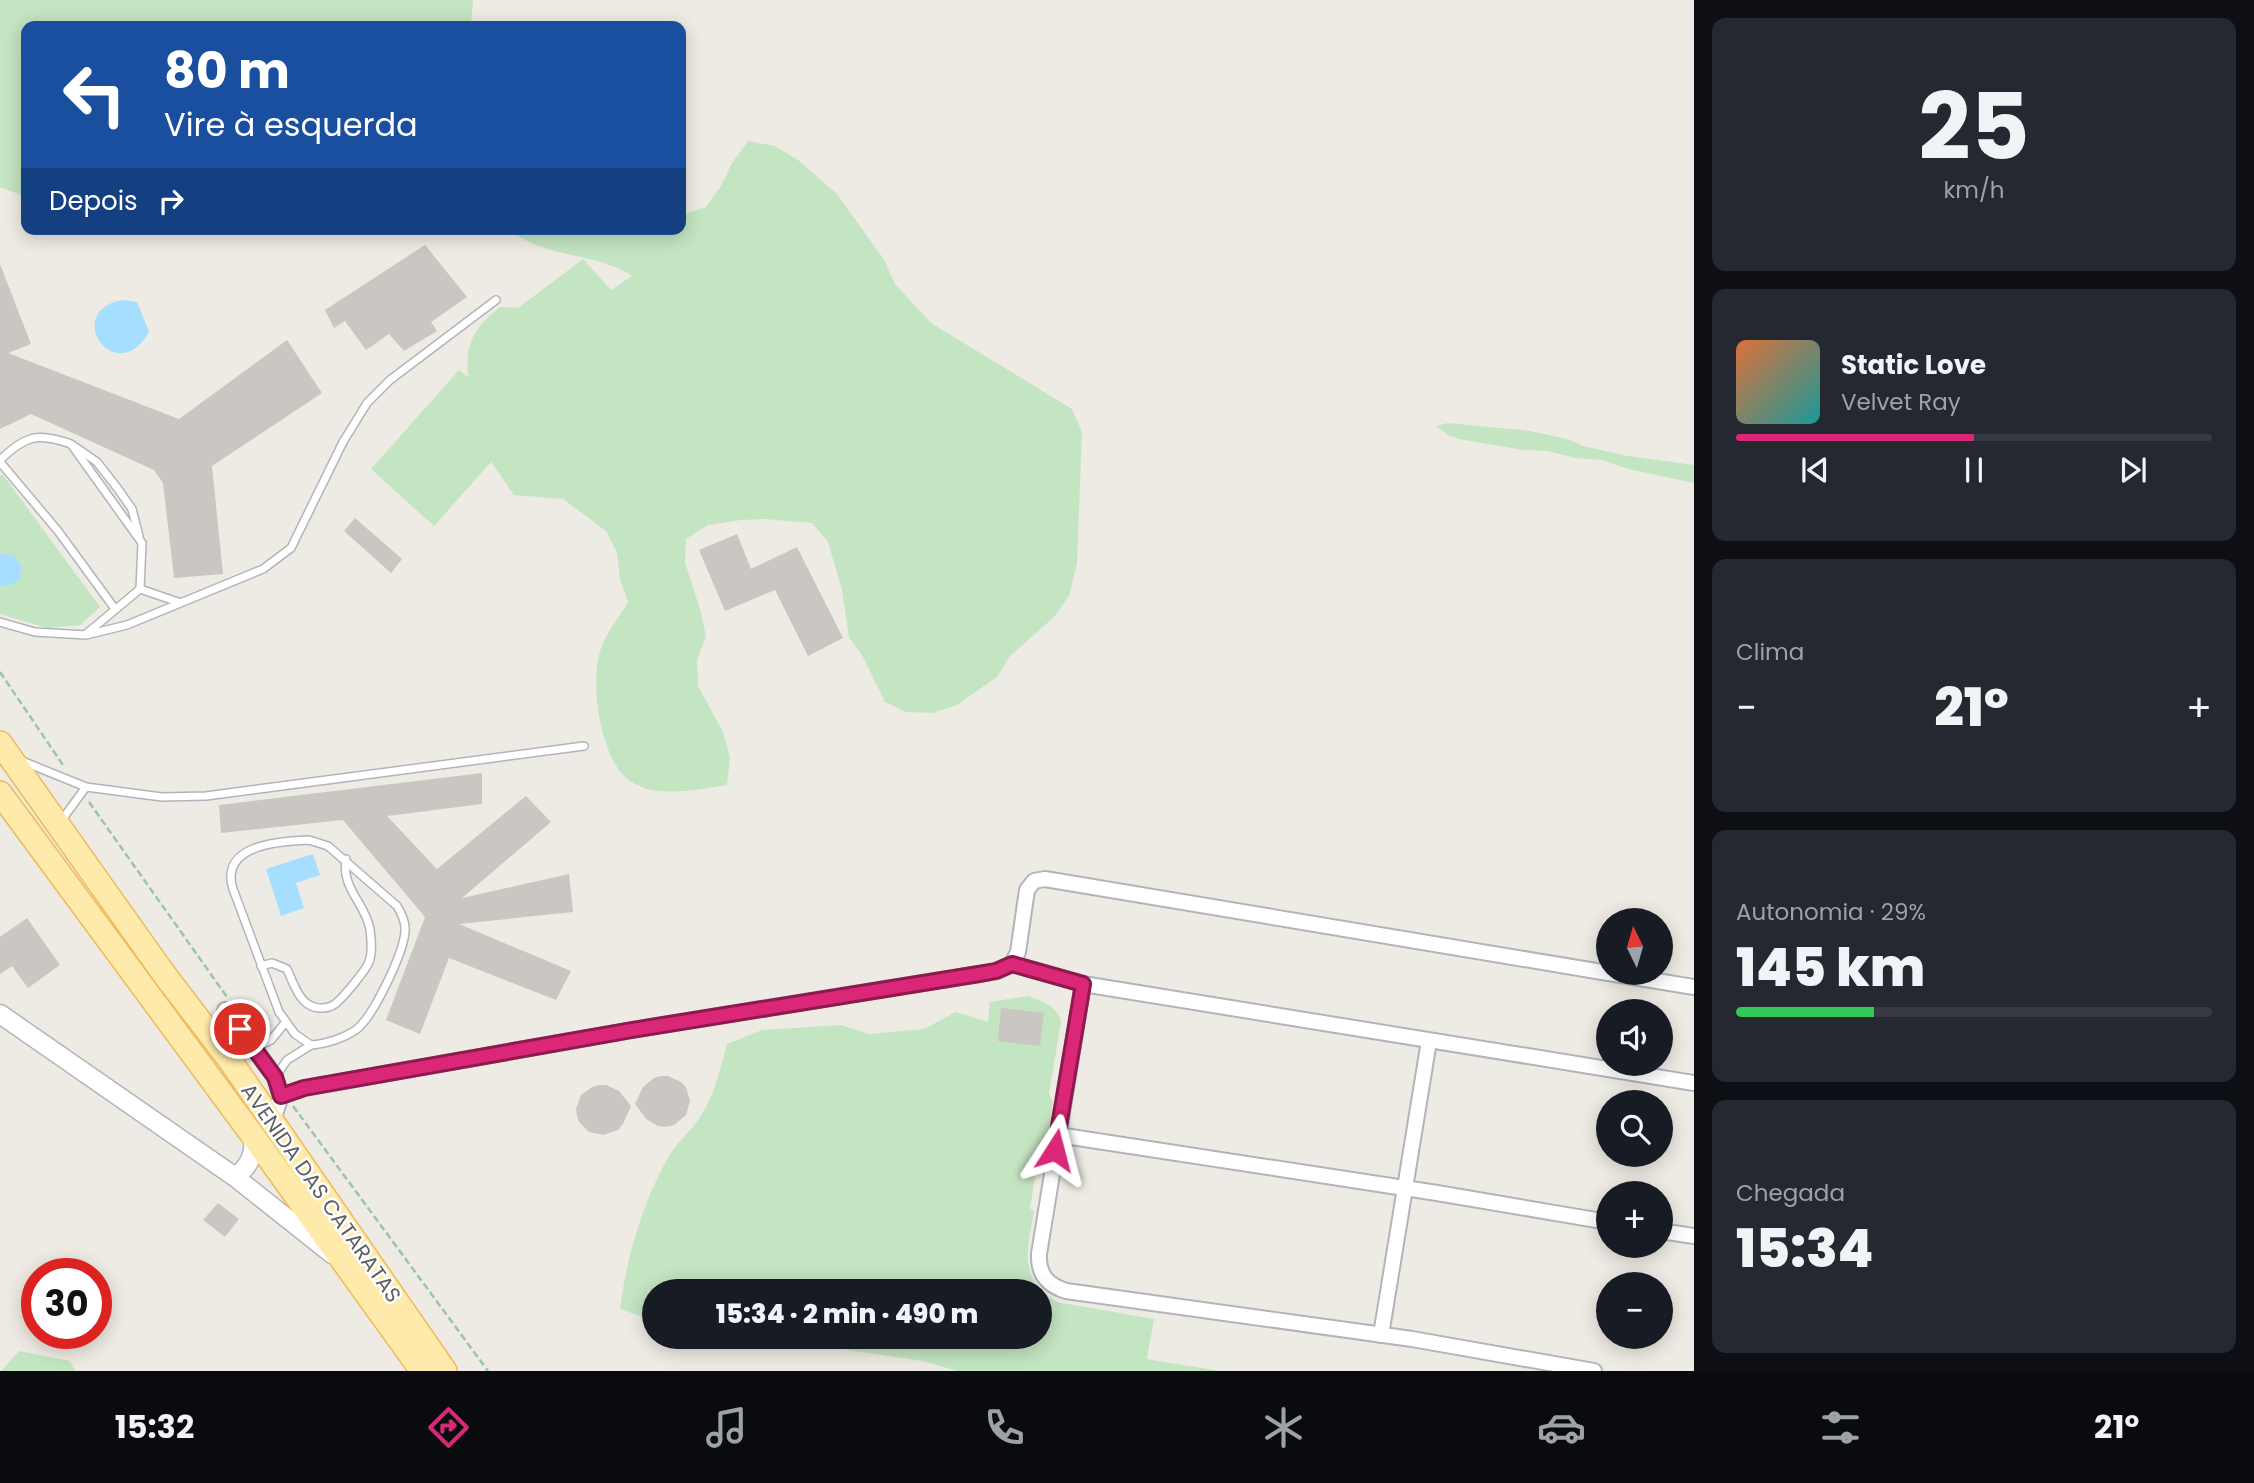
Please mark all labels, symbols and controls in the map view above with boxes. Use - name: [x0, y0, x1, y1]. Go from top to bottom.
- text: 80 m: [164, 37, 290, 105]
- icon: left: [49, 49, 140, 140]
- text: 25: [1918, 63, 2030, 191]
- text: Vire à esquerda: [164, 102, 418, 147]
- text: km/h: [1943, 174, 2005, 206]
- icon: right: [152, 182, 190, 220]
- text: Depois: [49, 183, 138, 219]
- text: Static Love: [1841, 347, 1986, 383]
- text: Velvet Ray: [1841, 386, 1961, 418]
- icon: previous: [1796, 451, 1834, 489]
- icon: pause: [1955, 451, 1993, 489]
- icon: next: [2114, 451, 2152, 489]
- text: Clima: [1736, 636, 1804, 668]
- text: 21°: [1934, 671, 2009, 744]
- text: −: [1736, 681, 1757, 734]
- text: +: [2186, 681, 2212, 734]
- text: Autonomia · 29%: [1736, 896, 1926, 928]
- north arrow: [1596, 908, 1673, 985]
- map controls: [1596, 908, 1673, 1349]
- text: 145 km: [1736, 931, 1925, 1004]
- pin: [210, 999, 270, 1059]
- button: sound: [1596, 999, 1673, 1076]
- icon: arrive: [221, 1010, 259, 1048]
- street label: AVENIDA DAS CATARATAS: [235, 1077, 408, 1308]
- button: search: [1596, 1090, 1673, 1167]
- position arrow: [1018, 1113, 1092, 1187]
- text: Chegada: [1736, 1177, 1845, 1209]
- button: +: [1596, 1181, 1673, 1258]
- text: 15:34: [1736, 1212, 1874, 1285]
- speed limit sign: 30: [21, 1258, 112, 1349]
- button: −: [1596, 1272, 1673, 1349]
- text: 15:34 · 2 min · 490 m: [716, 1296, 978, 1332]
- icon: directions: [424, 1403, 473, 1452]
- icon: music: [702, 1403, 751, 1452]
- icon: phone: [980, 1403, 1029, 1452]
- icon: climate: [1259, 1403, 1308, 1452]
- icon: car: [1537, 1403, 1586, 1452]
- icon: filters: [1816, 1403, 1865, 1452]
- text: 15:32: [115, 1404, 194, 1449]
- text: 21°: [2094, 1404, 2139, 1449]

